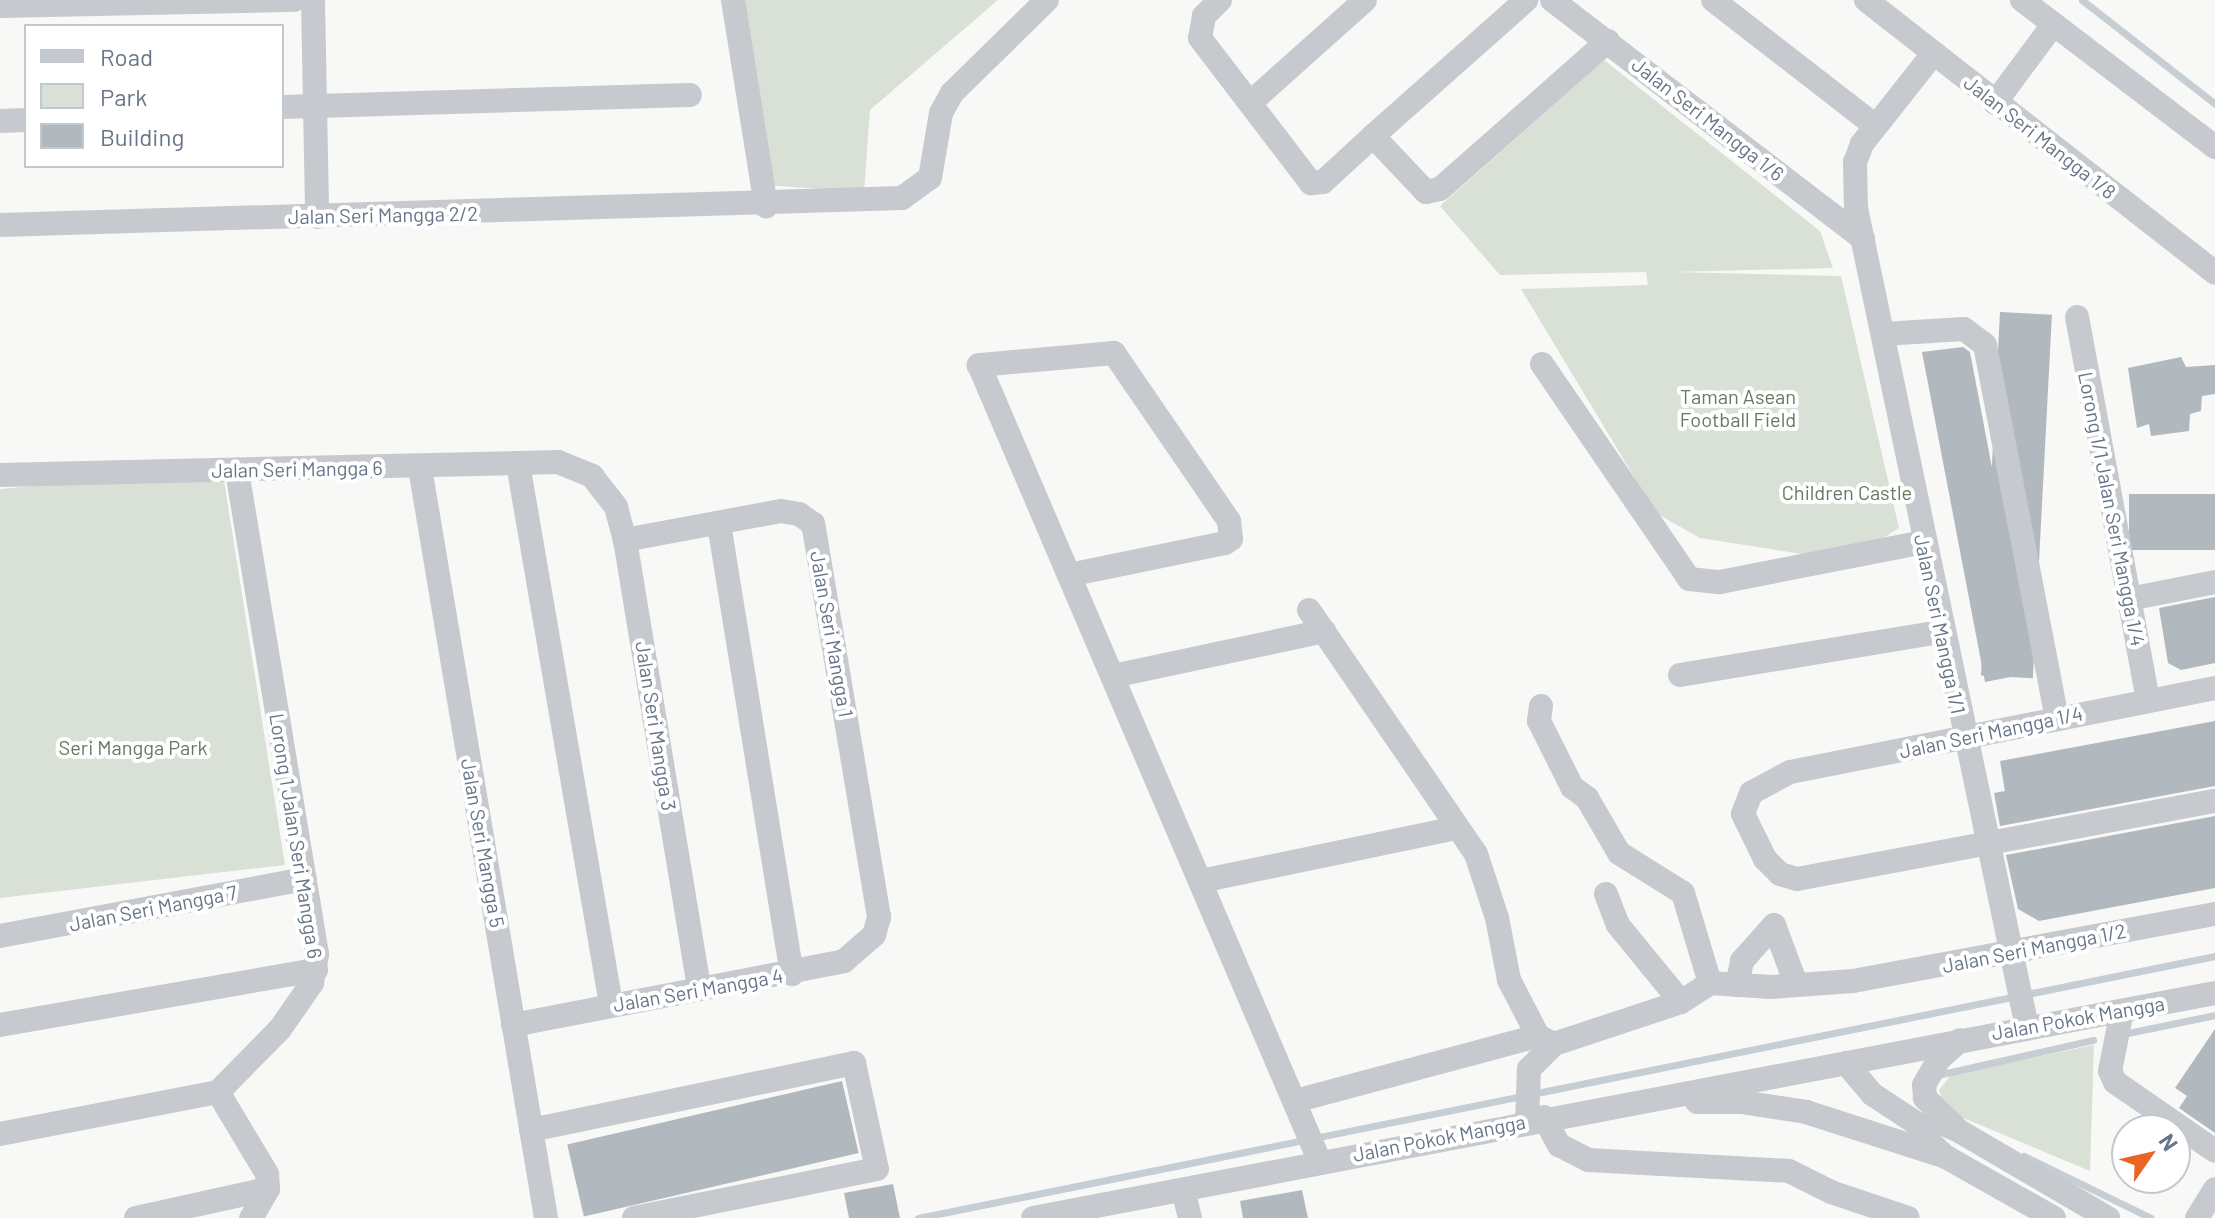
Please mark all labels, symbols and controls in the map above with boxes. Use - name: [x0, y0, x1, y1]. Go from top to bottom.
- legend: [24, 24, 284, 168]
- text: Road: [100, 42, 153, 71]
- street label: Jalan Seri Mangga 1/6: [1627, 52, 1789, 186]
- street label: Jalan Seri Mangga 1/8: [1959, 70, 2121, 204]
- text: Park: [100, 82, 147, 111]
- text: Building: [100, 122, 184, 151]
- street label: Jalan Seri Mangga 2/2: [288, 201, 478, 229]
- street label: Lorong 1/1 Jalan Seri Mangga 1/4: [2074, 370, 2150, 648]
- park label: Taman Asean Football Field: [1680, 385, 1796, 432]
- street label: Jalan Seri Mangga 6: [211, 456, 383, 482]
- park label: Children Castle: [1782, 480, 1912, 504]
- street label: Jalan Seri Mangga 1/1: [1909, 532, 1971, 716]
- street label: Jalan Seri Mangga 1: [806, 549, 858, 719]
- street label: Jalan Seri Mangga 3: [631, 640, 681, 812]
- street label: Jalan Seri Mangga 1/4: [1897, 701, 2085, 763]
- street label: Lorong 1 Jalan Seri Mangga 6: [265, 712, 327, 960]
- park label: Seri Mangga Park: [59, 735, 207, 759]
- street label: Jalan Seri Mangga 5: [456, 757, 510, 929]
- street label: Jalan Seri Mangga 7: [67, 880, 239, 936]
- street label: Jalan Seri Mangga 1/2: [1940, 918, 2128, 978]
- street label: Jalan Seri Mangga 4: [611, 963, 785, 1017]
- street label: Jalan Pokok Mangga: [1990, 991, 2166, 1045]
- street label: Jalan Pokok Mangga: [1351, 1110, 1527, 1166]
- north arrow: [2111, 1114, 2191, 1194]
- text: N: [2154, 1128, 2184, 1155]

